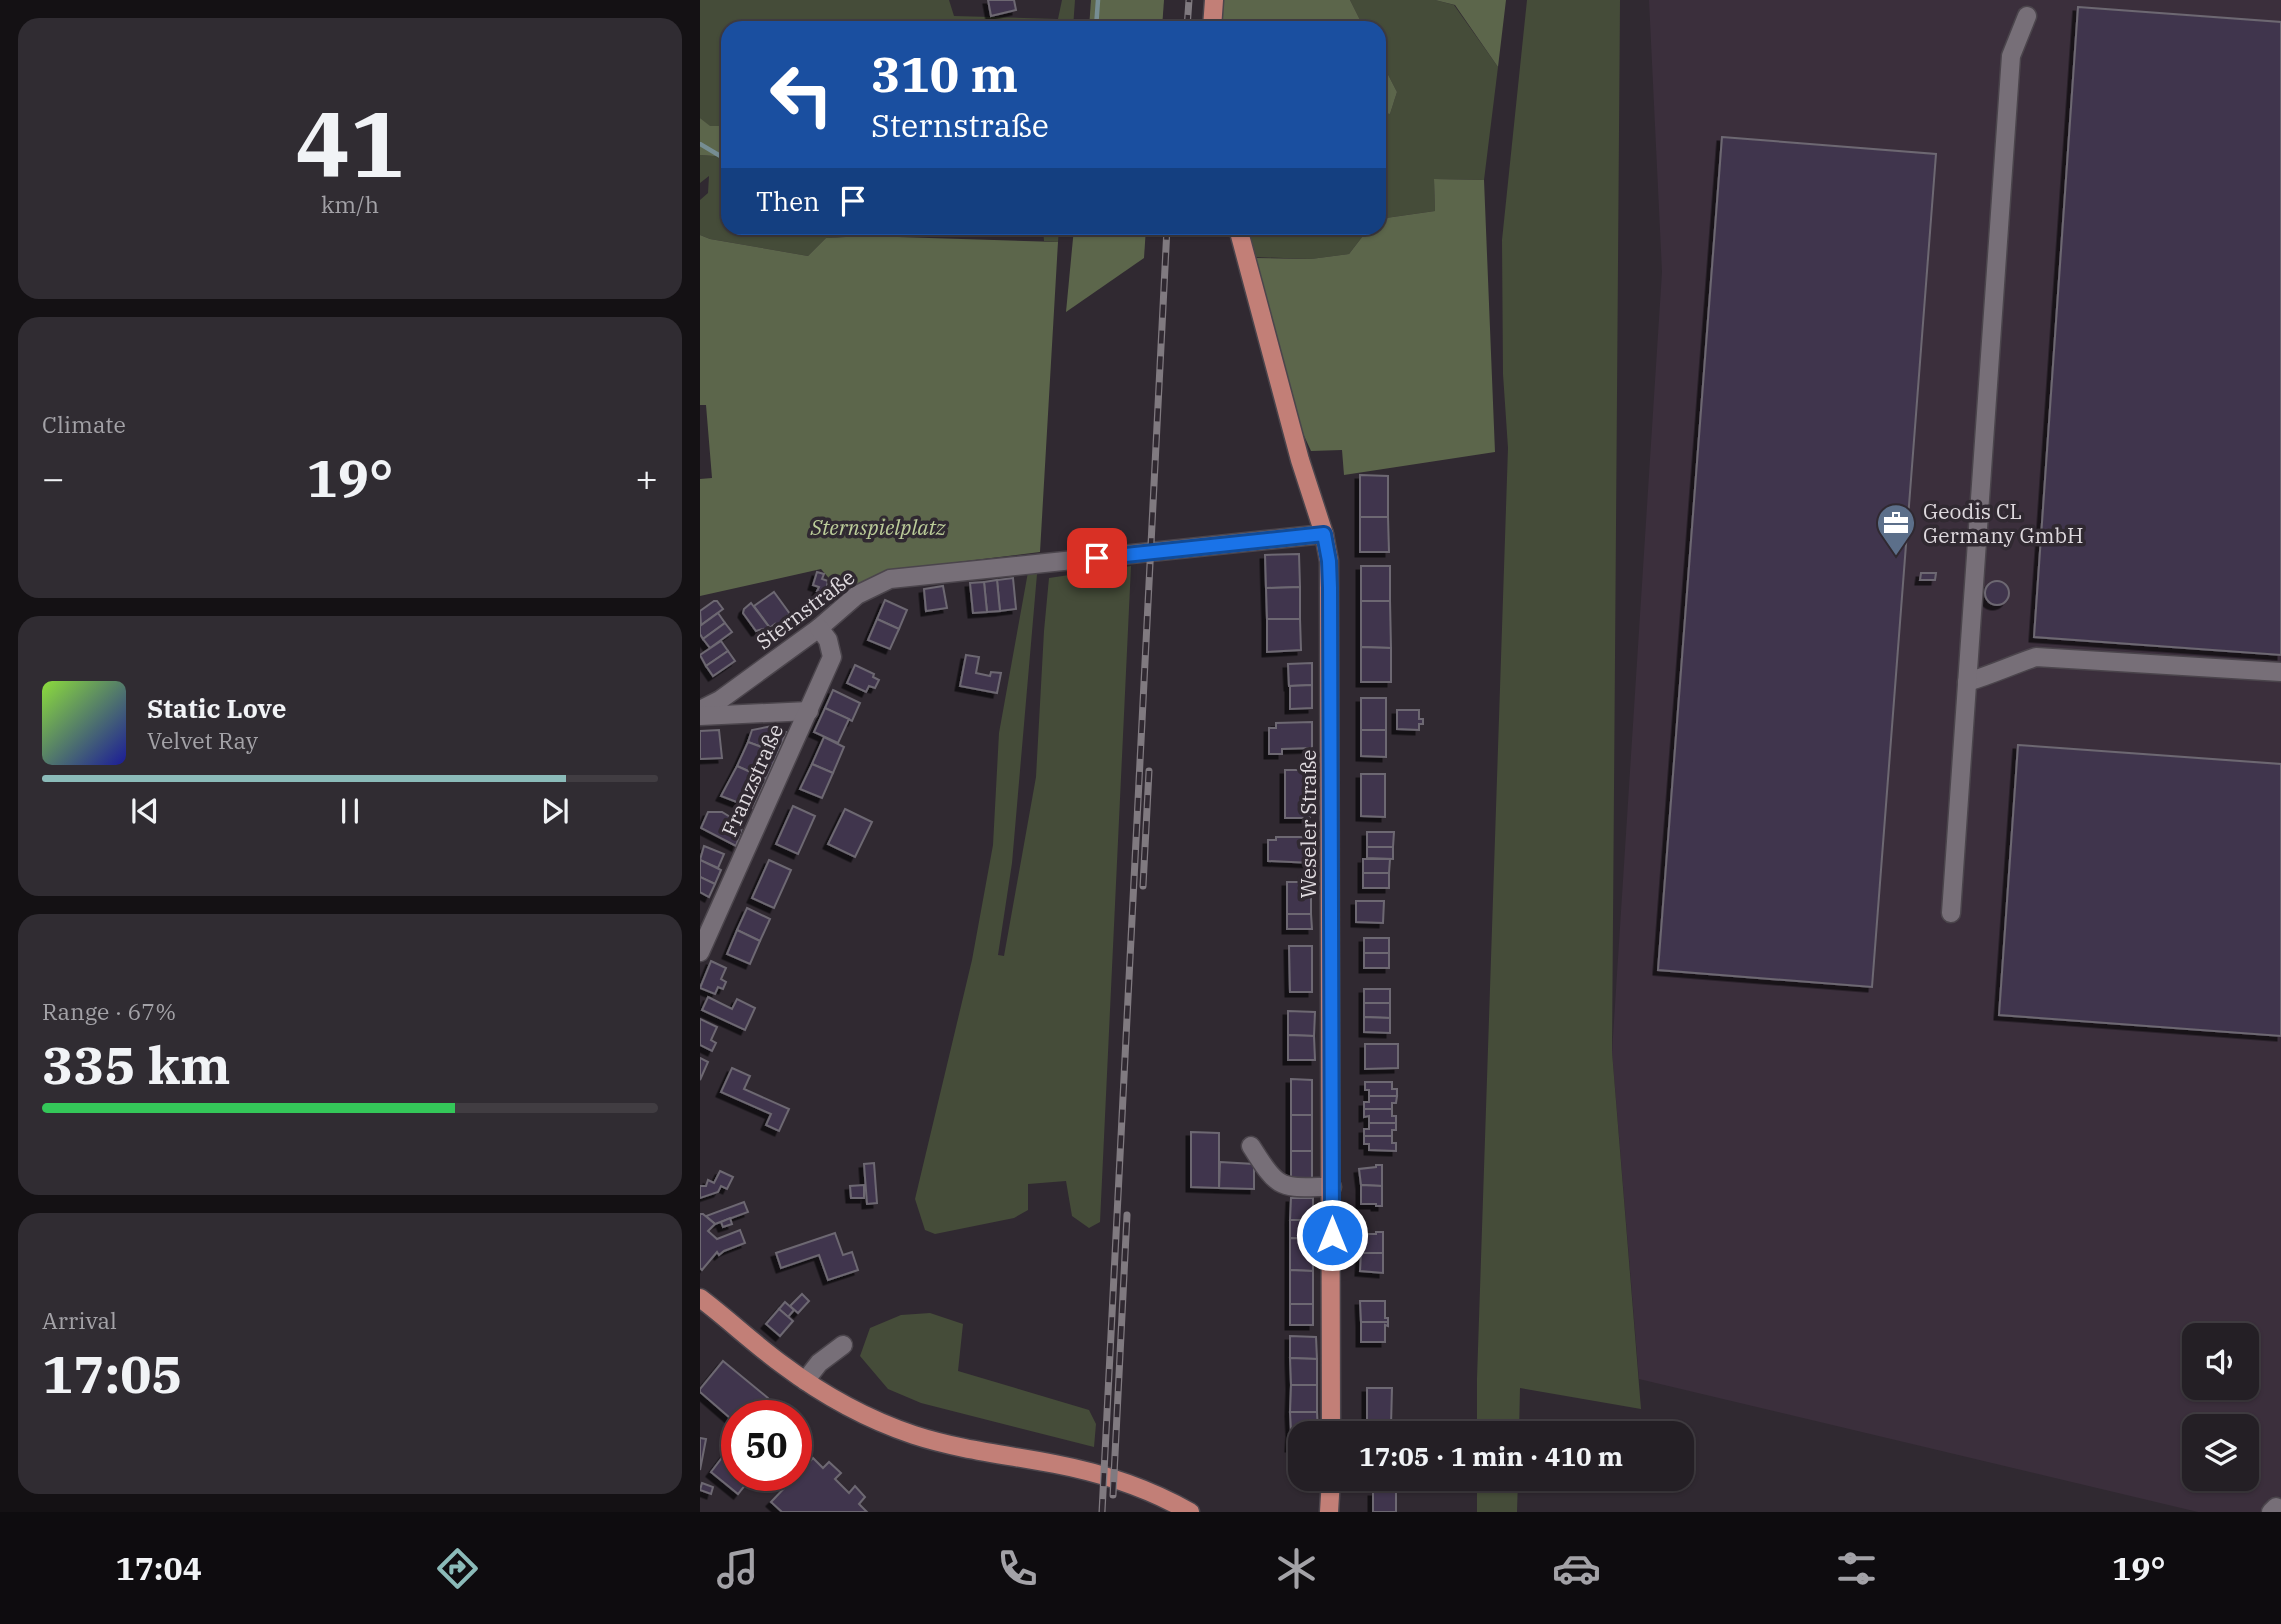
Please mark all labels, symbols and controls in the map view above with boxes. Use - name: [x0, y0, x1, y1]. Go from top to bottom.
- text: 310 m: [871, 42, 1018, 105]
- icon: left: [756, 49, 847, 140]
- text: 41: [295, 84, 405, 202]
- text: Sternstraße: [871, 104, 1049, 146]
- icon: arrive: [834, 182, 872, 220]
- text: Then: [756, 184, 820, 218]
- text: km/h: [321, 189, 379, 219]
- text: Climate: [42, 409, 126, 439]
- text: 19°: [307, 444, 393, 511]
- text: −: [42, 453, 65, 502]
- text: +: [635, 453, 658, 502]
- place label: Geodis CL Germany GmbH: [1923, 497, 2084, 549]
- office icon: Geodis CL Germany GmbH: [1875, 502, 1917, 557]
- park label: Sternspielplatz: [809, 513, 946, 541]
- pin: [1067, 528, 1127, 588]
- icon: arrive: [1078, 539, 1116, 577]
- street label: Sternstraße: [750, 563, 860, 655]
- text: Static Love: [147, 691, 286, 725]
- street label: Franzstraße: [715, 719, 789, 841]
- text: Velvet Ray: [147, 725, 258, 755]
- street label: Weseler Straße: [1294, 749, 1322, 899]
- icon: previous: [126, 792, 164, 830]
- icon: pause: [331, 792, 369, 830]
- icon: next: [536, 792, 574, 830]
- text: Range · 67%: [42, 996, 176, 1026]
- text: 335 km: [42, 1031, 231, 1098]
- position arrow: [1295, 1198, 1369, 1272]
- text: Arrival: [42, 1305, 117, 1335]
- map controls: [2182, 1323, 2259, 1491]
- button: sound: [2182, 1323, 2259, 1400]
- text: 17:05: [42, 1340, 183, 1407]
- speed limit sign: 50: [721, 1400, 812, 1491]
- button: layers: [2182, 1414, 2259, 1491]
- text: 17:05 · 1 min · 410 m: [1359, 1439, 1623, 1473]
- icon: directions: [433, 1544, 482, 1593]
- icon: music: [713, 1544, 762, 1593]
- icon: phone: [993, 1544, 1042, 1593]
- icon: climate: [1272, 1544, 1321, 1593]
- icon: car: [1552, 1544, 1601, 1593]
- icon: filters: [1832, 1544, 1881, 1593]
- text: 17:04: [115, 1547, 202, 1589]
- text: 19°: [2112, 1547, 2166, 1589]

